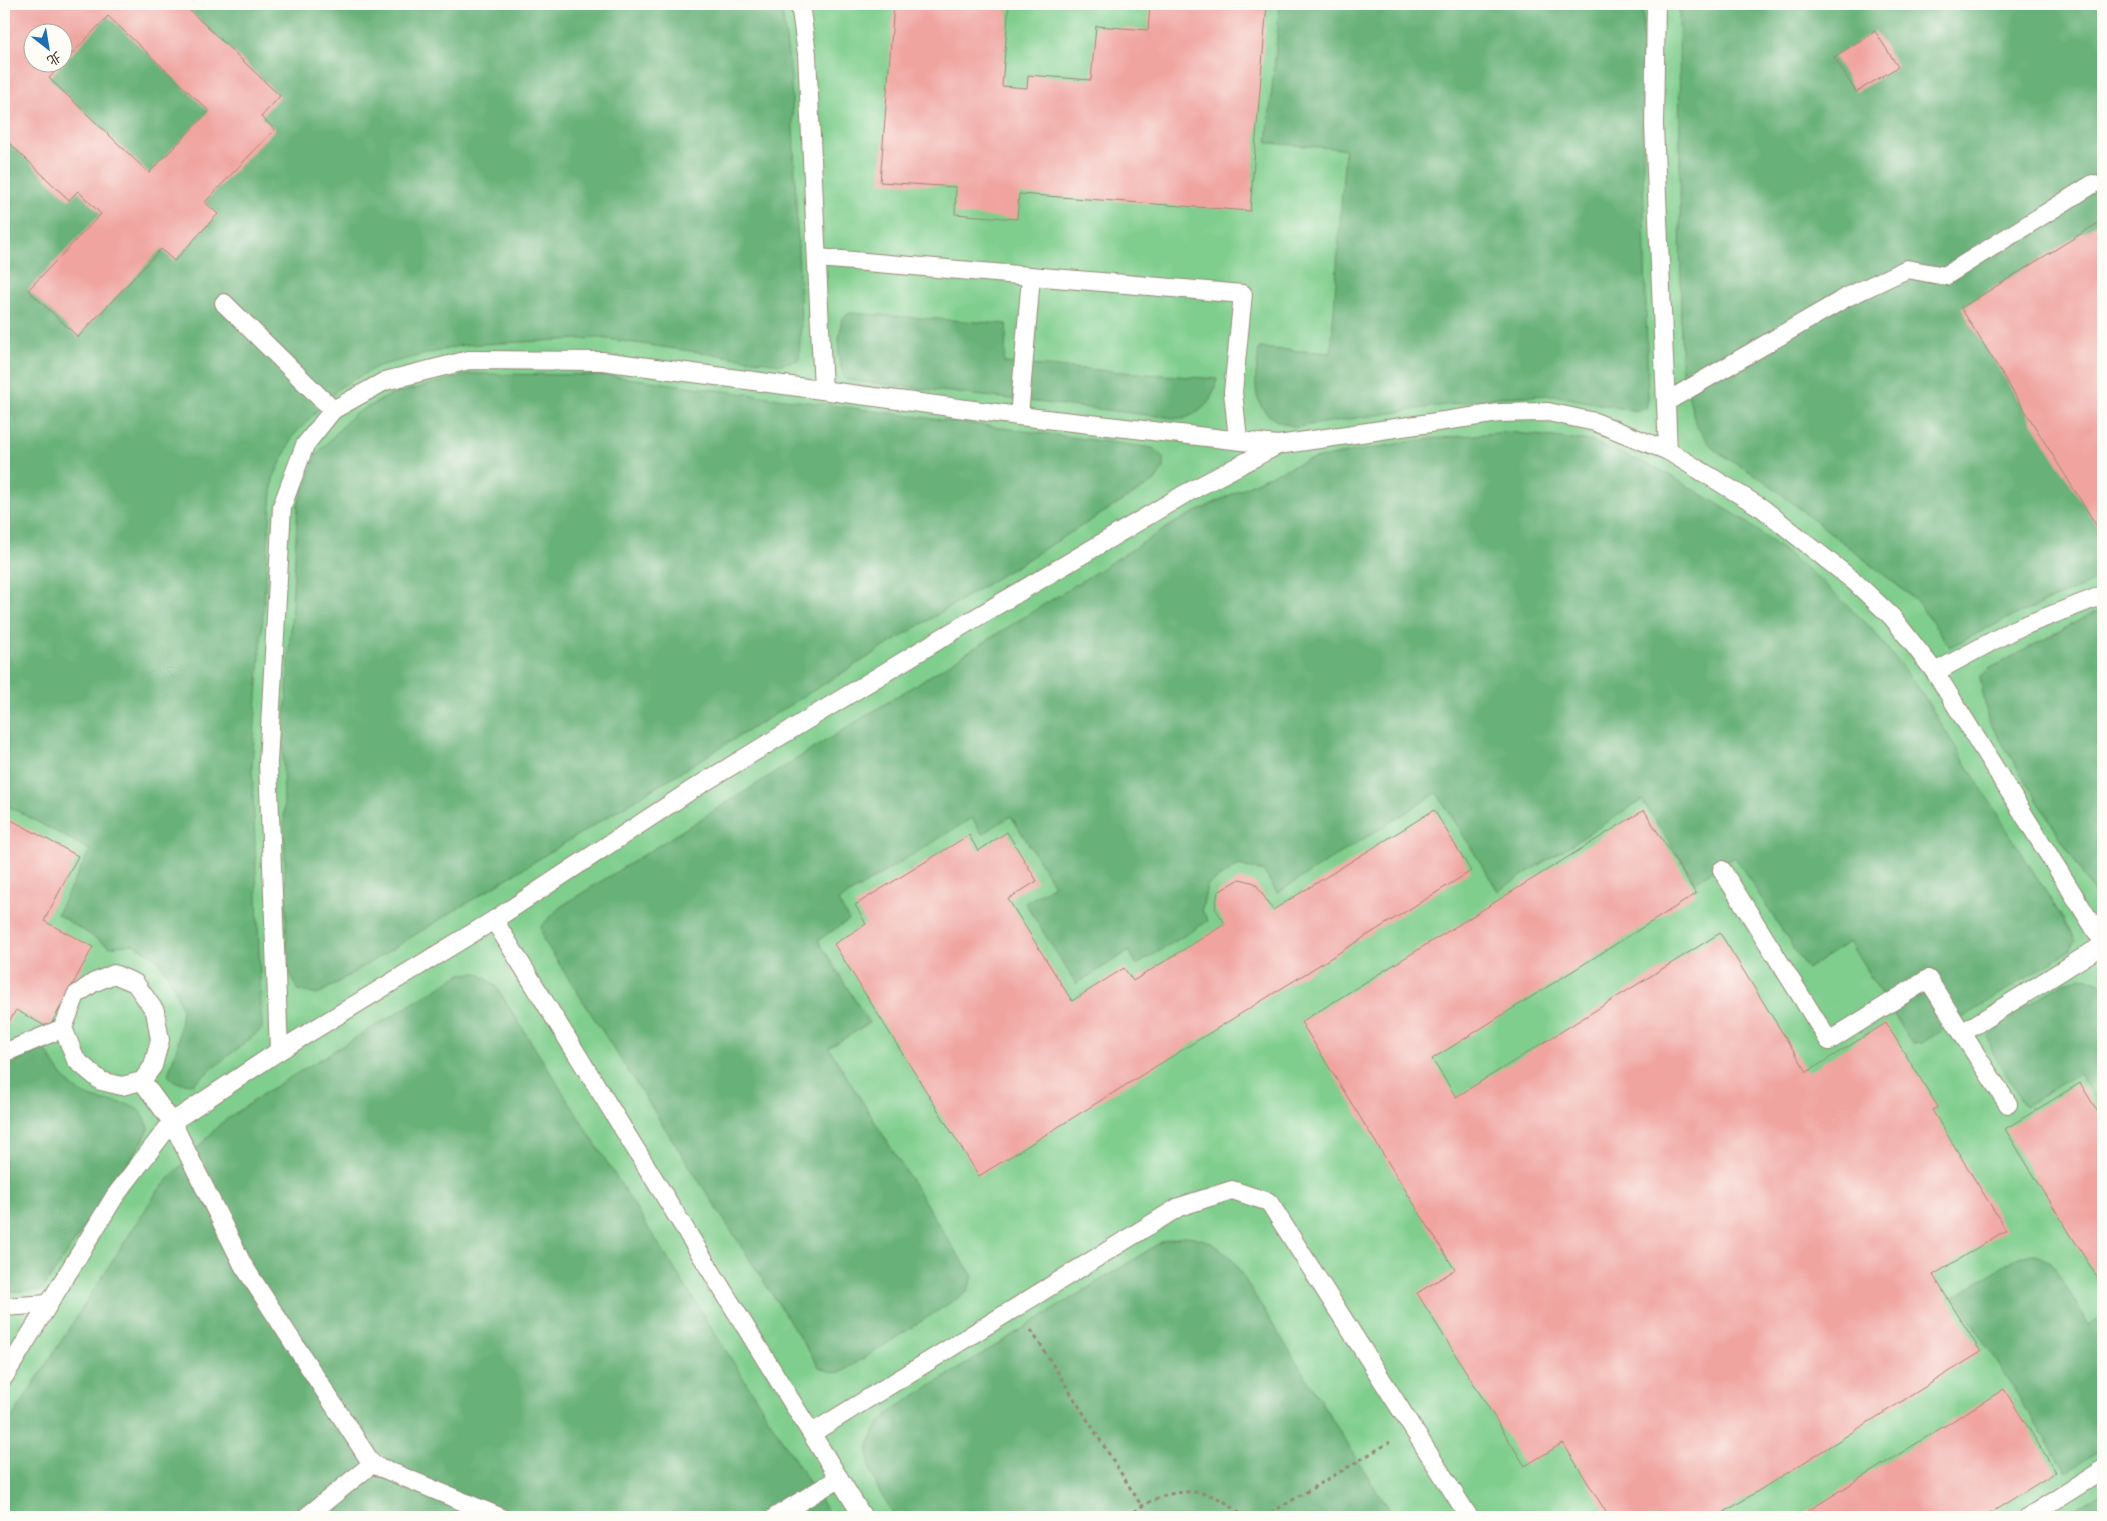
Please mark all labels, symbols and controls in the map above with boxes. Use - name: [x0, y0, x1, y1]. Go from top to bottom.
- north arrow: [22, 22, 72, 72]
- text: 北: [44, 48, 66, 71]

